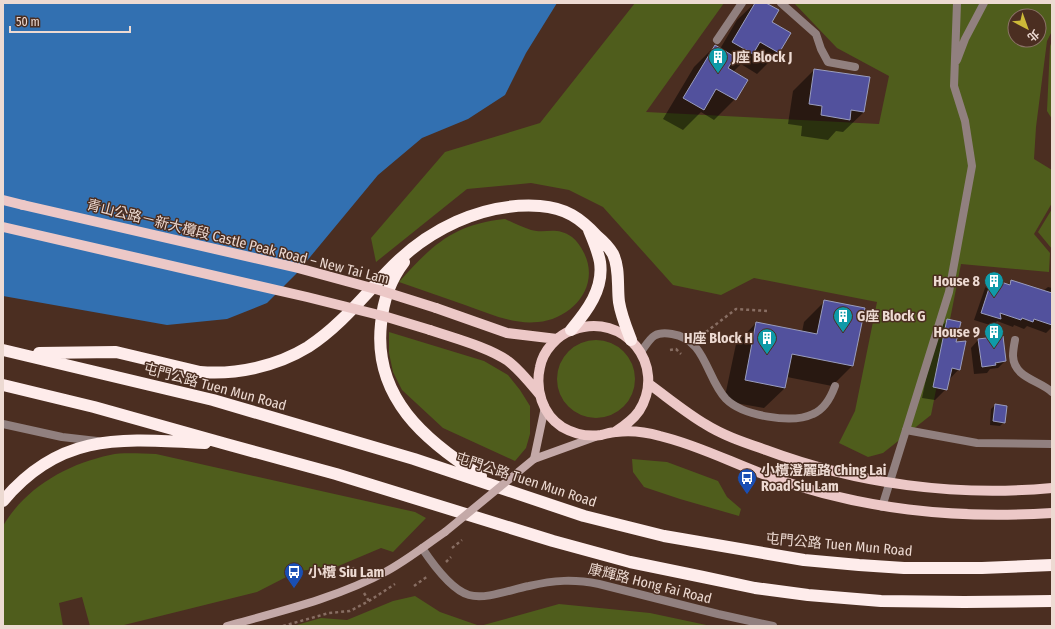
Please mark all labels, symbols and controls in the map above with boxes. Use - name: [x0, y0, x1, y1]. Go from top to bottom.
- scale bar: [10, 8, 130, 34]
- north arrow: [1007, 8, 1047, 48]
- text: 50 m: [16, 15, 40, 29]
- text: 北: [1025, 27, 1042, 44]
- building icon: J座 Block J: [707, 46, 729, 74]
- place label: J座 Block J: [731, 49, 792, 66]
- street label: 青山公路－新大欖段 Castle Peak Road – New Tai Lam: [85, 196, 391, 288]
- building icon: House 8: [983, 270, 1005, 298]
- place label: House 8: [933, 273, 981, 290]
- building icon: G座 Block G: [832, 305, 854, 333]
- place label: G座 Block G: [857, 308, 926, 325]
- building icon: House 9: [983, 321, 1005, 349]
- place label: House 9: [933, 324, 980, 341]
- building icon: H座 Block H: [756, 327, 778, 355]
- place label: H座 Block H: [684, 330, 753, 347]
- street label: 屯門公路 Tuen Mun Road: [142, 360, 288, 414]
- street label: 屯門公路 Tuen Mun Road: [453, 449, 599, 511]
- place label: 小欖澄麗路 Ching Lai Road Siu Lam: [761, 462, 887, 495]
- bus stop icon: 小欖澄麗路 Ching Lai Road Siu Lam: [736, 467, 758, 495]
- street label: 屯門公路 Tuen Mun Road: [765, 530, 913, 560]
- street label: 康輝路 Hong Fai Road: [587, 560, 713, 608]
- bus stop icon: 小欖 Siu Lam: [283, 561, 305, 589]
- place label: 小欖 Siu Lam: [308, 564, 384, 581]

